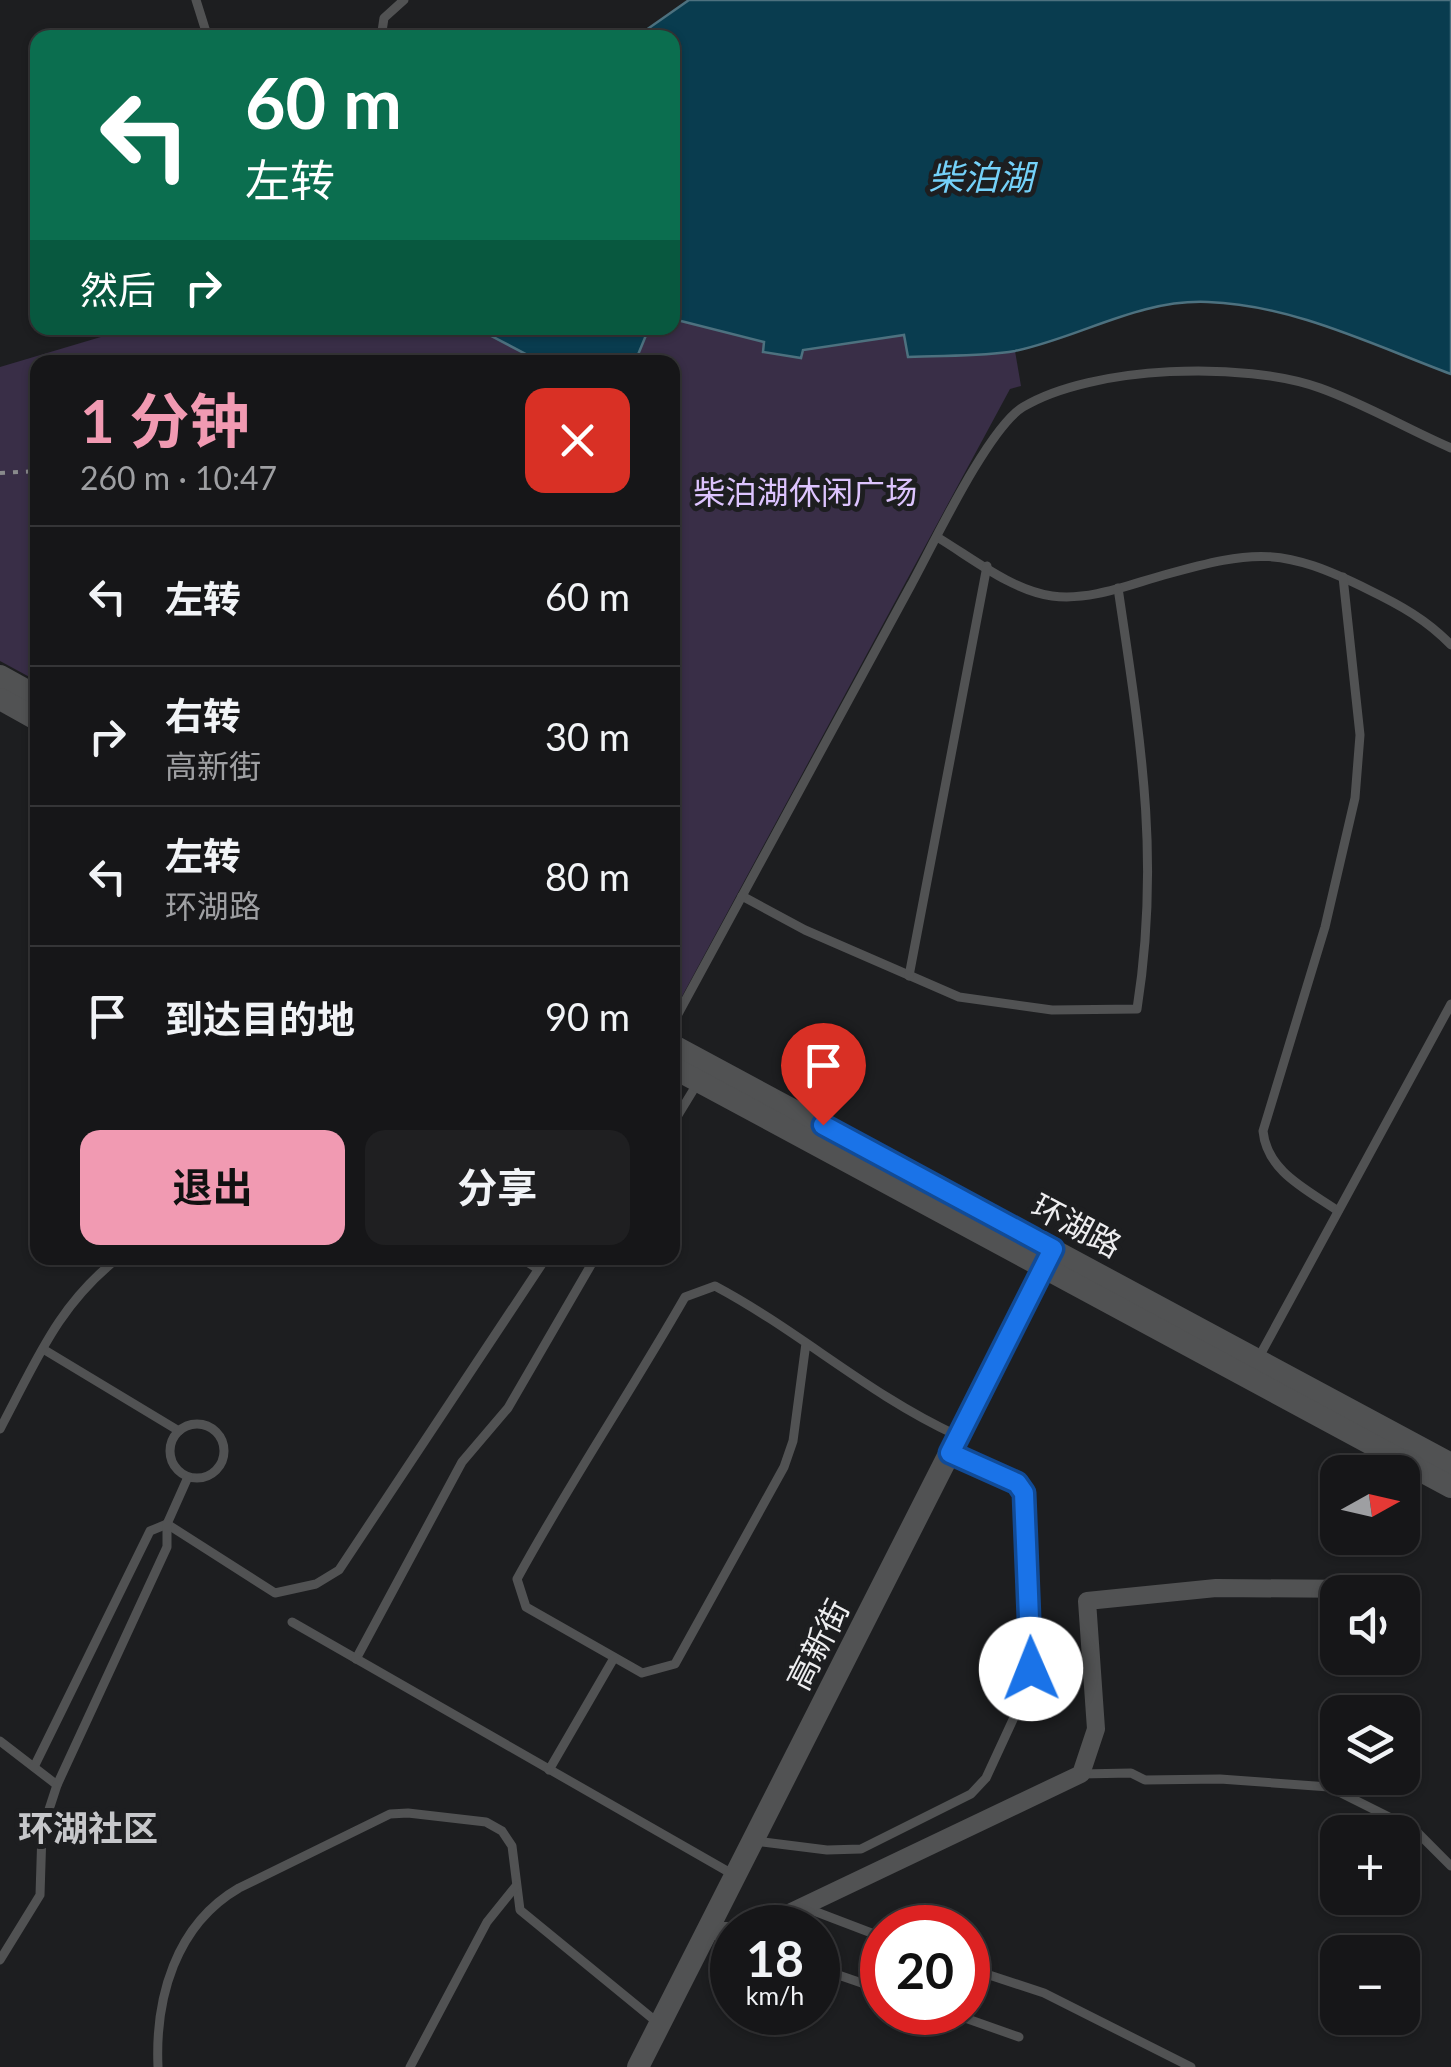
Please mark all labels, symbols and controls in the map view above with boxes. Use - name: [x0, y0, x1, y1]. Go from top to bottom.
- text: 60 m: [245, 60, 402, 144]
- icon: left: [80, 70, 210, 200]
- text: 左转: [245, 153, 335, 207]
- water label: 柴泊湖: [928, 155, 1038, 197]
- icon: right: [176, 260, 231, 315]
- text: 然后: [80, 266, 156, 312]
- text: 1 分钟: [80, 384, 249, 456]
- button: close: [525, 388, 630, 493]
- text: 260 m · 10:47: [80, 458, 277, 497]
- park label: 柴泊湖休闲广场: [693, 472, 917, 511]
- icon: left: [80, 569, 135, 624]
- text: 60 m: [545, 573, 630, 619]
- text: 左转: [165, 575, 241, 621]
- text: 右转: [165, 692, 241, 738]
- icon: right: [80, 709, 135, 764]
- text: 30 m: [545, 713, 630, 759]
- text: 高新街: [165, 746, 261, 785]
- text: 左转: [165, 832, 241, 878]
- icon: left: [80, 849, 135, 904]
- text: 80 m: [545, 853, 630, 899]
- text: 环湖路: [165, 886, 261, 925]
- icon: arrive: [80, 989, 135, 1044]
- text: 90 m: [545, 993, 630, 1039]
- text: 到达目的地: [165, 995, 355, 1041]
- pin: [781, 1023, 866, 1126]
- icon: arrive: [796, 1038, 851, 1093]
- button: 退出: [80, 1130, 345, 1245]
- button: 分享: [365, 1130, 630, 1245]
- street label: 环湖路: [1025, 1185, 1129, 1265]
- north arrow: [1320, 1455, 1420, 1555]
- map controls: [1320, 1455, 1420, 2035]
- button: sound: [1320, 1575, 1420, 1675]
- street label: 高新街: [778, 1592, 856, 1696]
- position arrow: [979, 1617, 1083, 1721]
- button: layers: [1320, 1695, 1420, 1795]
- district label: 环湖社区: [18, 1806, 158, 1848]
- button: +: [1320, 1815, 1420, 1915]
- speed limit sign: 20: [860, 1905, 990, 2035]
- text: 18: [746, 1928, 804, 1988]
- button: −: [1320, 1935, 1420, 2035]
- text: km/h: [746, 1980, 804, 2010]

